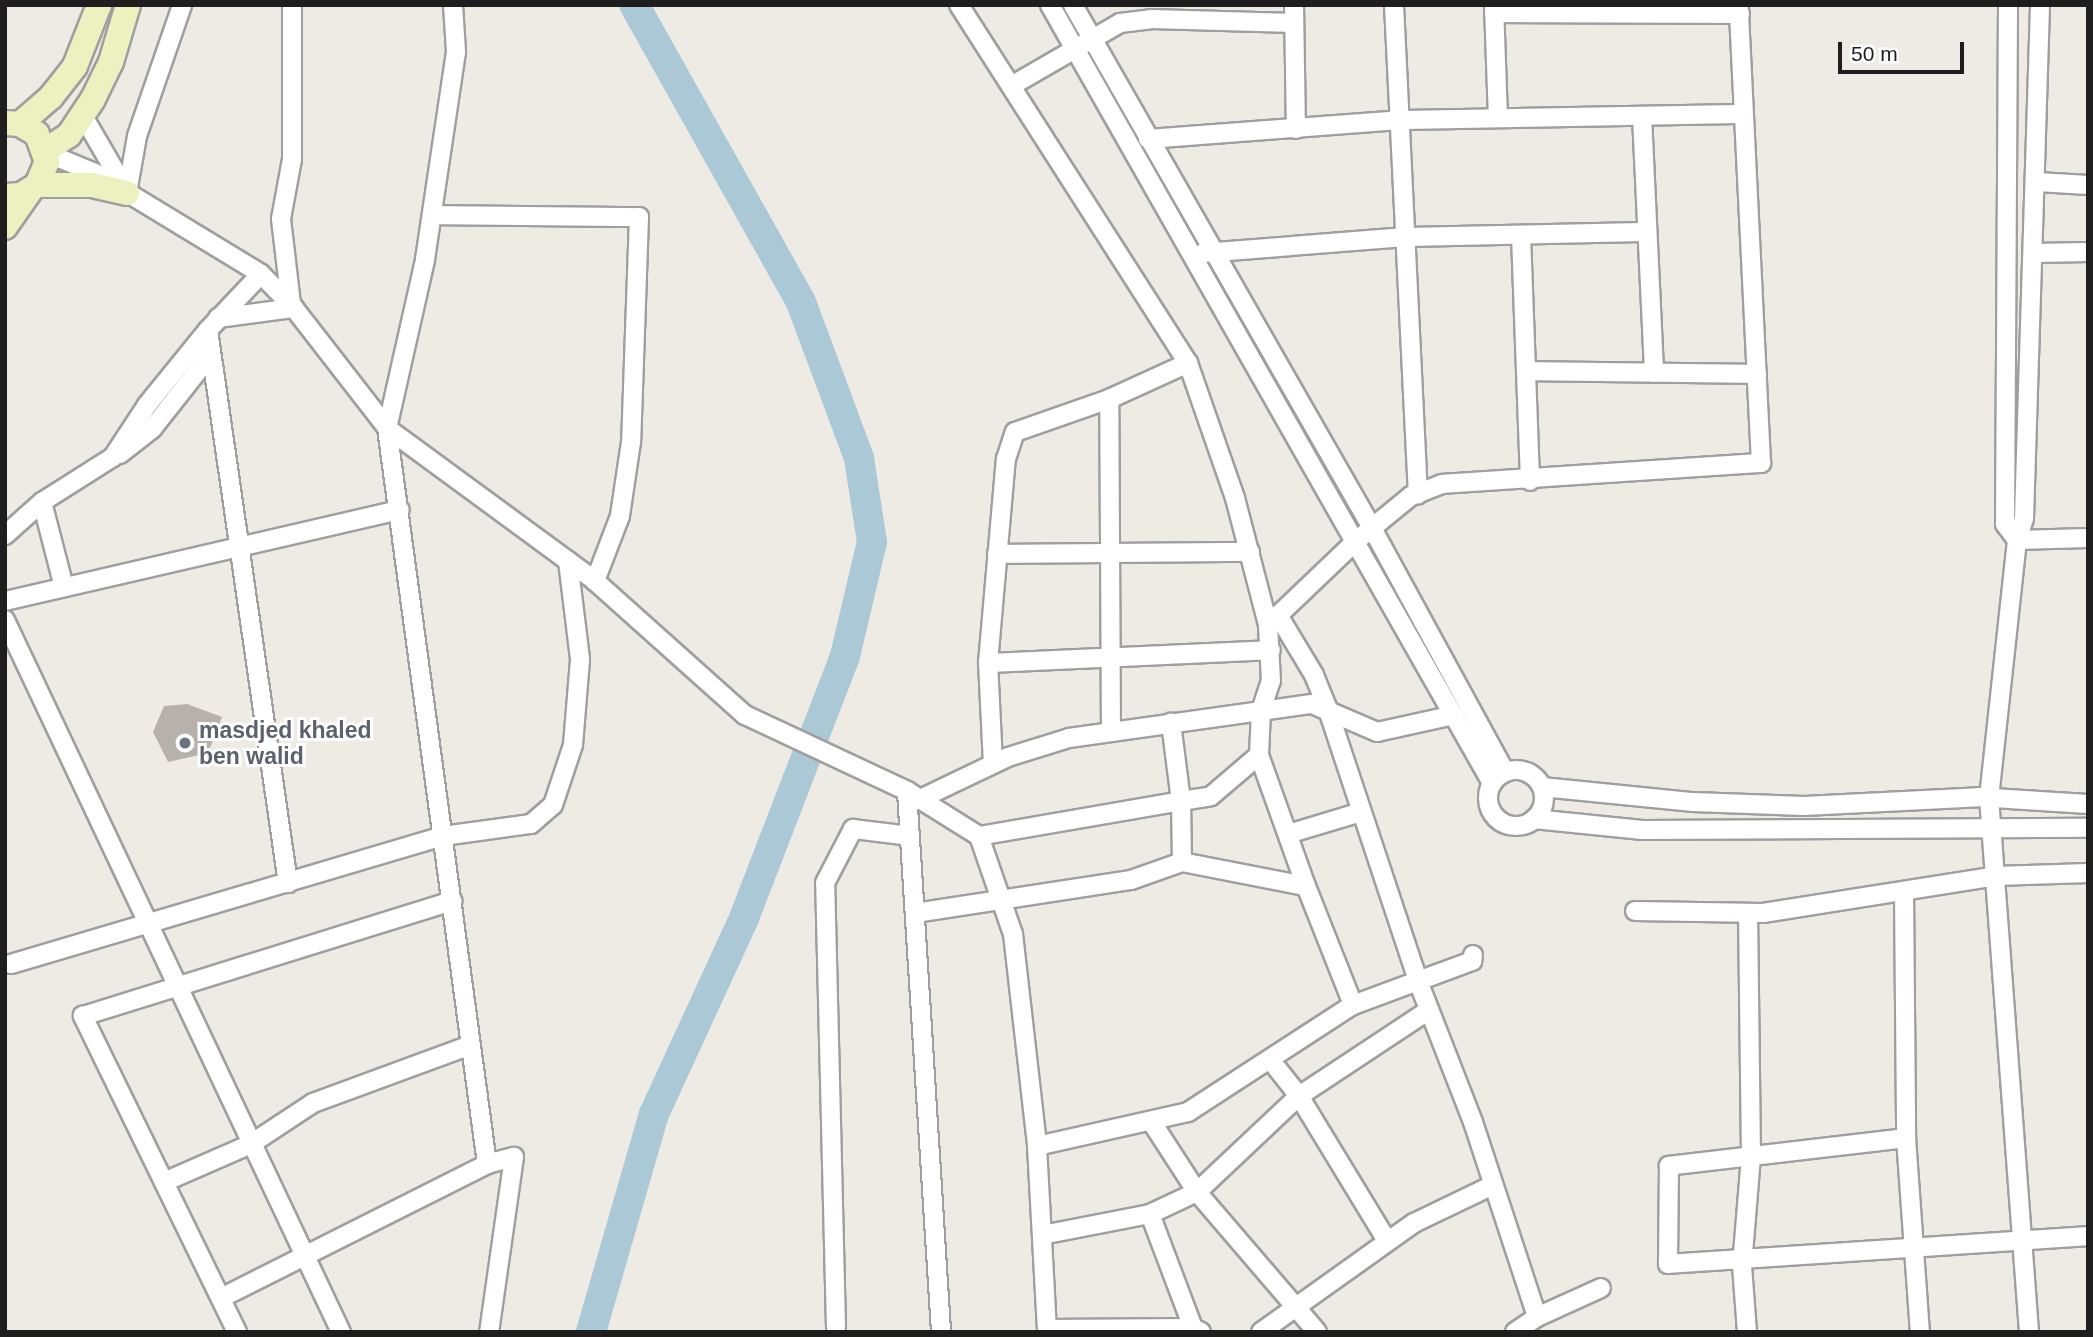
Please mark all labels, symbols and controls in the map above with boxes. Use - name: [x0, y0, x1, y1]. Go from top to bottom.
- scale bar: [1841, 28, 1967, 72]
- text: 50 m: [1851, 42, 1898, 65]
- place label: masdjed khaled ben walid: [199, 716, 372, 770]
- marker: masdjed khaled ben walid: [177, 735, 193, 751]

